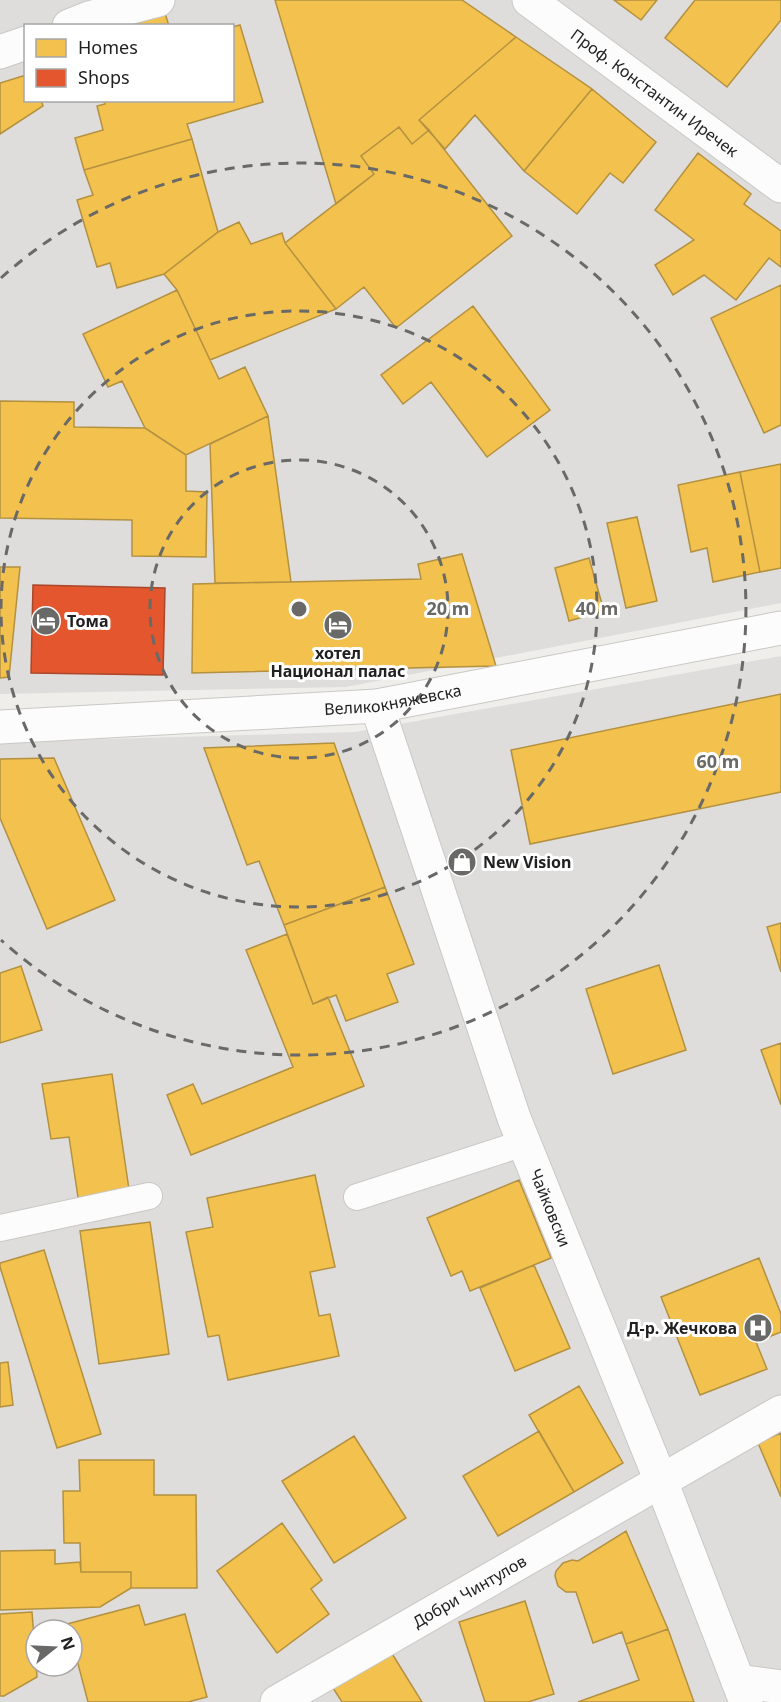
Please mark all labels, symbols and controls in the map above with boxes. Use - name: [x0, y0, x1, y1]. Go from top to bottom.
- legend: [24, 24, 234, 102]
- street label: Проф. Константин Иречек: [566, 24, 743, 162]
- text: Homes: [78, 35, 138, 59]
- text: Shops: [78, 65, 130, 89]
- text: 20 m: [427, 596, 469, 620]
- text: 40 m: [576, 596, 618, 620]
- centre of rings: [289, 599, 309, 619]
- hotel icon: Тома: [30, 605, 62, 637]
- hotel icon: хотел Национал палас: [322, 609, 354, 641]
- place label: Тома: [67, 610, 108, 632]
- place label: хотел Национал палас: [271, 642, 405, 682]
- street label: Великокняжевска: [324, 679, 463, 720]
- text: 60 m: [697, 749, 739, 773]
- shop icon: New Vision: [446, 846, 478, 878]
- place label: New Vision: [483, 851, 572, 873]
- street label: Чайковски: [525, 1165, 576, 1250]
- hospital icon: Д-р. Жечкова: [742, 1312, 774, 1344]
- place label: Д-р. Жечкова: [627, 1317, 737, 1339]
- street label: Добри Чинтулов: [409, 1550, 530, 1633]
- north arrow: [24, 1618, 84, 1678]
- text: N: [56, 1634, 81, 1653]

